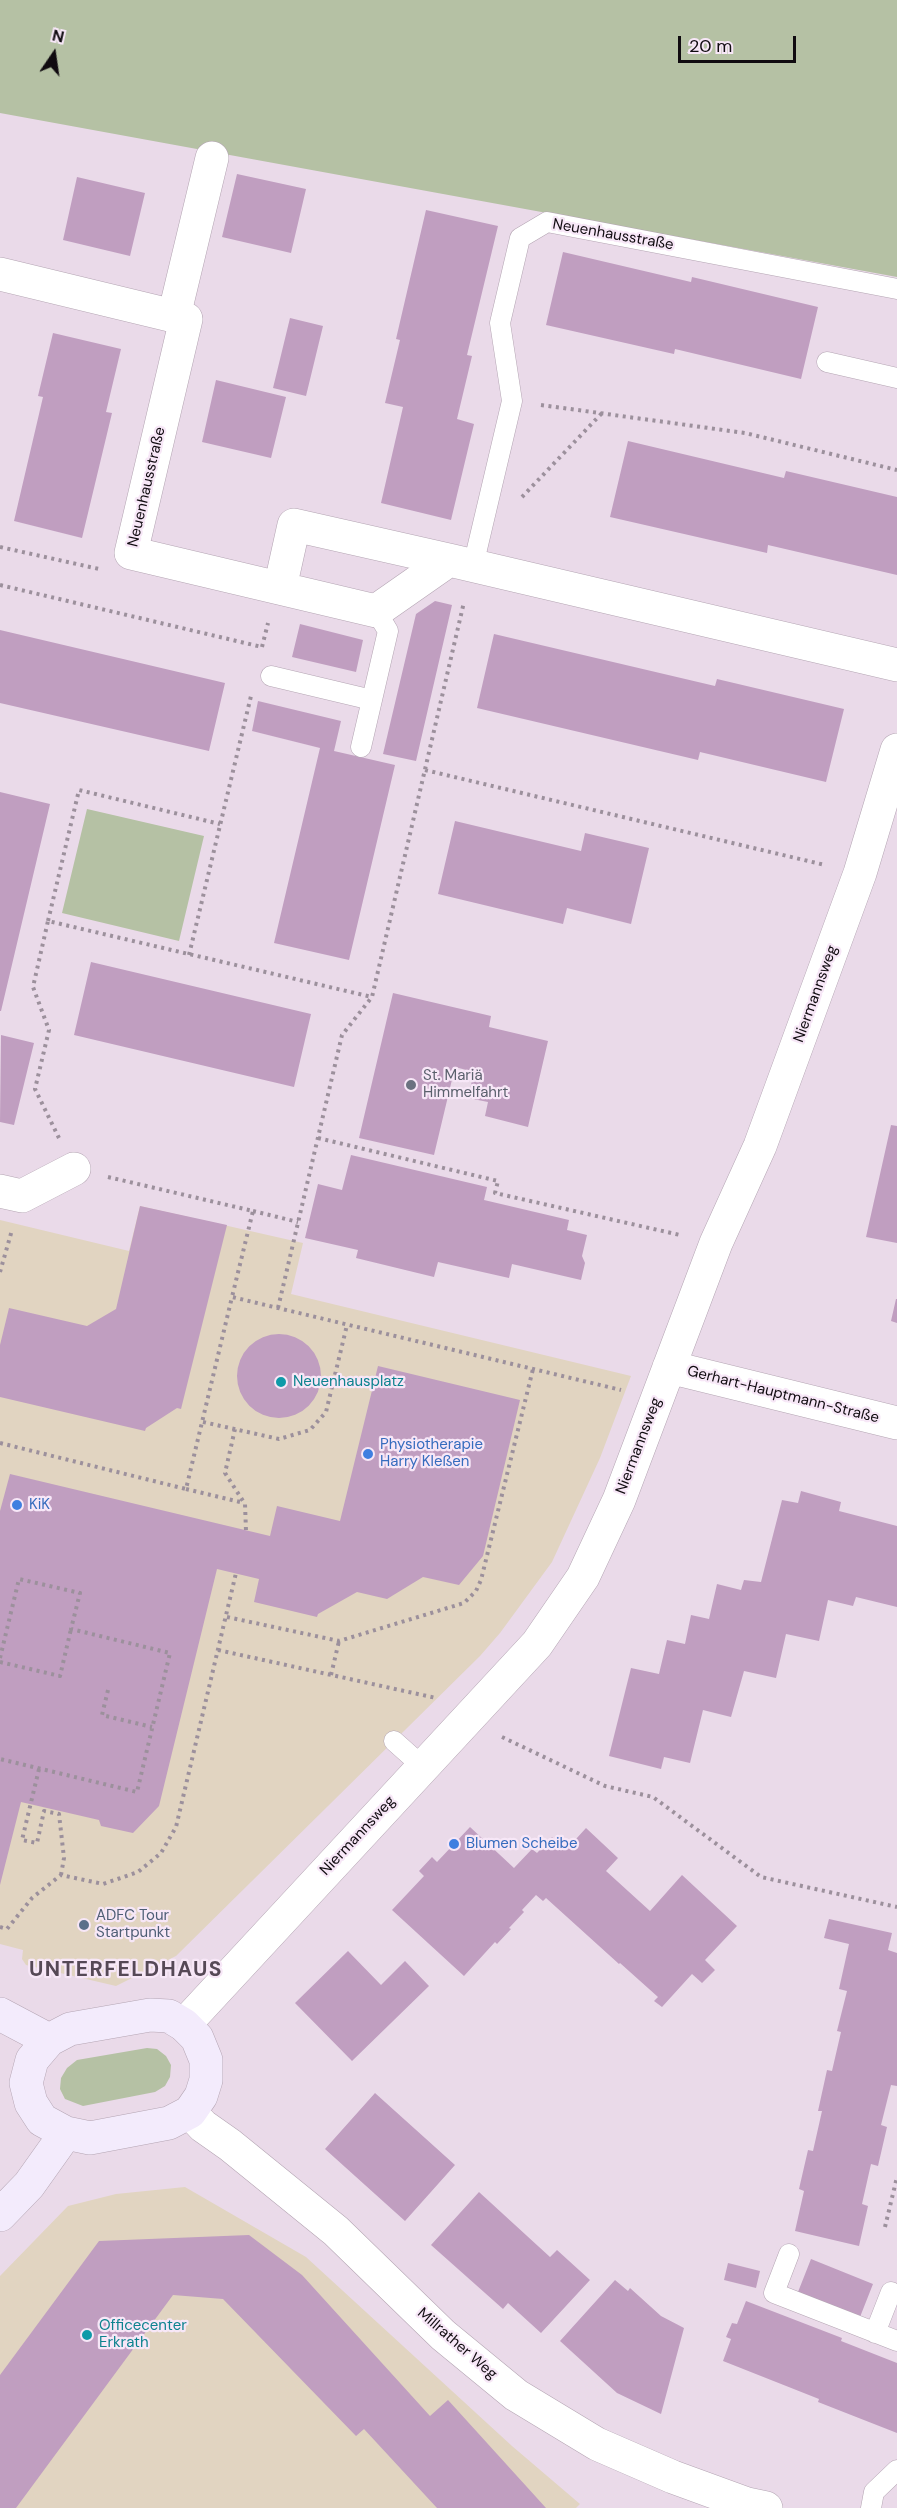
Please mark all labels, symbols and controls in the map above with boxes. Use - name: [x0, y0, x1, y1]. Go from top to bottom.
- north arrow: [24, 24, 84, 84]
- text: N: [50, 24, 66, 48]
- scale bar: [681, 24, 800, 62]
- text: 20 m: [689, 34, 732, 58]
- street label: Neuenhausstraße: [551, 215, 675, 255]
- street label: Neuenhausstraße: [124, 425, 170, 549]
- street label: Niermannsweg: [790, 943, 842, 1045]
- place label: St. Mariä Himmelfahrt: [423, 1067, 508, 1102]
- marker: St. Mariä Himmelfahrt: [404, 1078, 418, 1092]
- street label: Gerhart-Hauptmann-Straße: [685, 1362, 881, 1428]
- place label: Neuenhausplatz: [293, 1373, 404, 1391]
- marker: Neuenhausplatz: [274, 1375, 288, 1389]
- street label: Niermannsweg: [612, 1395, 666, 1497]
- place label: Physiotherapie Harry Kleßen: [380, 1436, 483, 1471]
- marker: Physiotherapie Harry Kleßen: [361, 1447, 375, 1461]
- place label: KiK: [29, 1496, 50, 1514]
- marker: KiK: [10, 1498, 24, 1512]
- street label: Niermannsweg: [317, 1793, 399, 1879]
- place label: Blumen Scheibe: [466, 1835, 577, 1853]
- marker: Blumen Scheibe: [447, 1837, 461, 1851]
- place label: ADFC Tour Startpunkt: [96, 1907, 170, 1942]
- marker: ADFC Tour Startpunkt: [77, 1918, 91, 1932]
- district label: UNTERFELDHAUS: [29, 1957, 223, 1983]
- street label: Millrather Weg: [414, 2305, 500, 2383]
- place label: Officecenter Erkrath: [99, 2317, 187, 2352]
- marker: Officecenter Erkrath: [80, 2328, 94, 2342]

